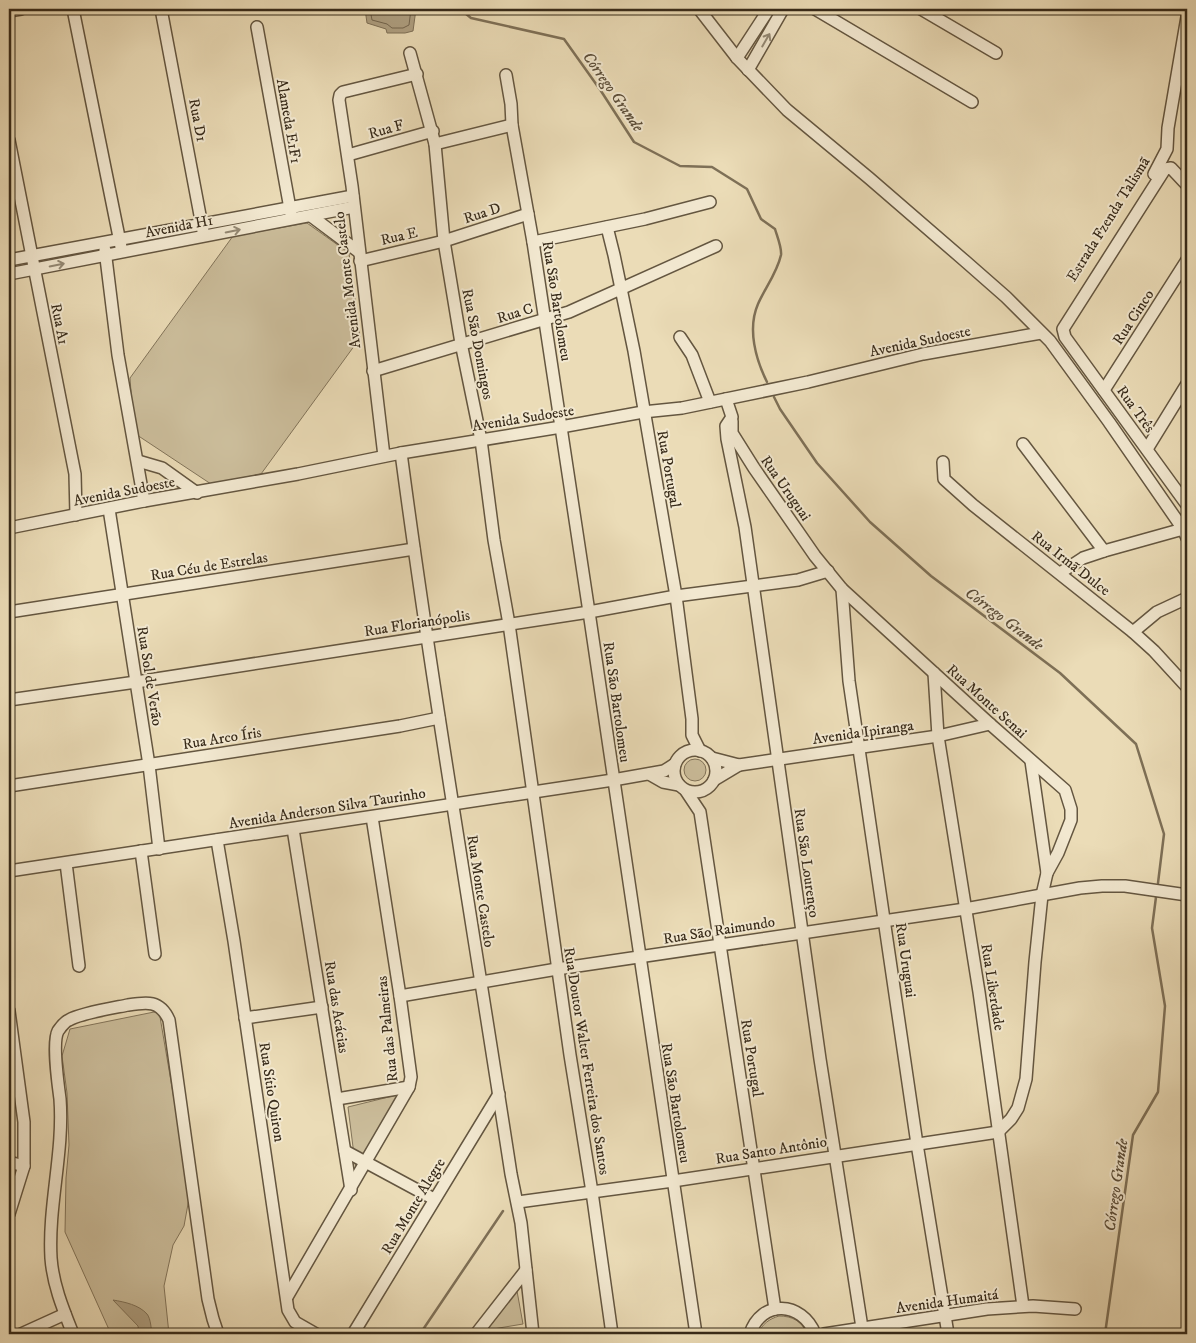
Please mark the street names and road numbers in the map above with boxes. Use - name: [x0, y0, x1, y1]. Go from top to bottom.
- street label: Alameda E1F1: [272, 77, 305, 165]
- street label: Rua D1: [184, 97, 211, 143]
- street label: Rua F: [366, 115, 406, 144]
- street label: Estrada Fzenda Talismã: [1062, 153, 1155, 285]
- street label: Rua D: [461, 199, 503, 228]
- street label: Avenida Monte Castelo: [330, 210, 365, 349]
- street label: Avenida H1: [143, 211, 215, 242]
- street label: Rua E: [379, 223, 420, 250]
- street label: Rua São Bartolomeu: [538, 240, 575, 363]
- street label: Rua Cinco: [1109, 286, 1158, 348]
- street label: Rua São Domingos: [457, 287, 498, 401]
- street label: Rua C: [495, 299, 536, 328]
- street label: Rua A1: [46, 302, 73, 346]
- street label: Avenida Sudoeste: [868, 321, 972, 361]
- street label: Rua Três: [1112, 382, 1159, 436]
- street label: Avenida Sudoeste: [471, 401, 575, 436]
- street label: Rua Portugal: [652, 429, 685, 510]
- street label: Rua Uruguai: [756, 452, 815, 525]
- street label: Avenida Sudoeste: [72, 472, 176, 511]
- street label: Rua Irmã Dulce: [1027, 527, 1114, 600]
- street label: Rua Céu de Estrelas: [149, 548, 269, 585]
- street label: Rua Florianópolis: [363, 606, 471, 641]
- street label: Rua Sol de Verão: [132, 625, 167, 727]
- street label: Rua São Bartolomeu: [599, 641, 634, 764]
- street label: Rua Monte Senai: [943, 660, 1031, 743]
- street label: Avenida Ipiranga: [811, 716, 915, 749]
- street label: Rua Arco Íris: [181, 722, 263, 754]
- street label: Avenida Anderson Silva Taurinho: [227, 784, 427, 833]
- street label: Rua São Lourenço: [789, 807, 824, 919]
- street label: Rua Monte Castelo: [462, 833, 499, 949]
- street label: Rua São Raimundo: [662, 912, 776, 949]
- street label: Rua Uruguai: [891, 921, 920, 999]
- street label: Rua Liberdade: [976, 942, 1009, 1032]
- street label: Rua Doutor Walter Ferreira dos Santos: [559, 946, 614, 1176]
- street label: Rua das Acácias: [320, 960, 353, 1054]
- street label: Rua das Palmeiras: [372, 975, 403, 1083]
- street label: Rua Portugal: [736, 1018, 767, 1099]
- street label: Rua Sítio Quiron: [254, 1041, 289, 1143]
- street label: Rua São Bartolomeu: [657, 1042, 694, 1165]
- street label: Rua Santo Antônio: [714, 1132, 828, 1169]
- street label: Rua Monte Alegre: [377, 1155, 450, 1258]
- street label: Avenida Humaitá: [895, 1285, 1000, 1318]

